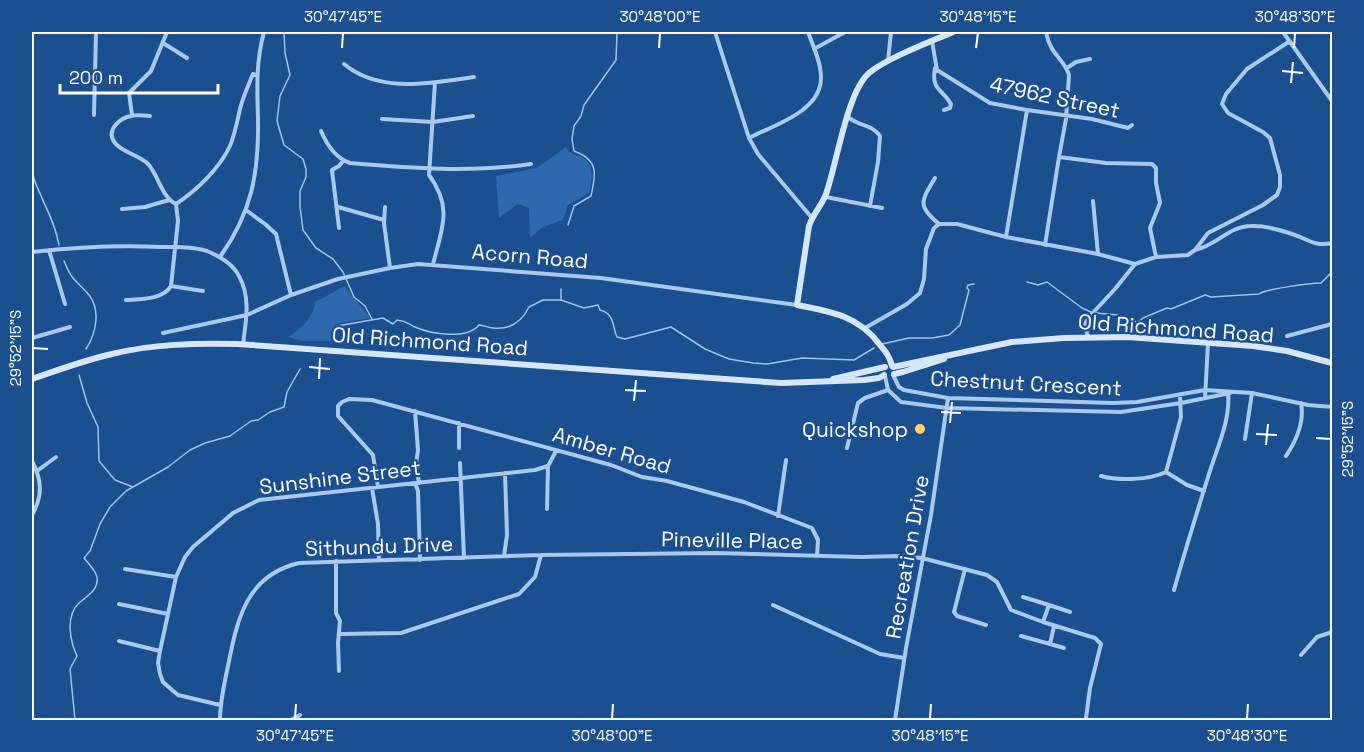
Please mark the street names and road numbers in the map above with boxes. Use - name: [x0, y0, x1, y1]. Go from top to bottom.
- street label: 47962 Street: [988, 70, 1122, 124]
- street label: Acorn Road: [471, 237, 589, 275]
- street label: Old Richmond Road: [1077, 308, 1275, 348]
- street label: Old Richmond Road: [331, 321, 529, 361]
- street label: Chestnut Crescent: [930, 365, 1122, 401]
- street label: Amber Road: [550, 420, 674, 480]
- street label: Sunshine Street: [258, 454, 422, 500]
- street label: Recreation Drive: [879, 473, 935, 641]
- street label: Pineville Place: [661, 525, 803, 555]
- street label: Sithundu Drive: [304, 530, 454, 562]

